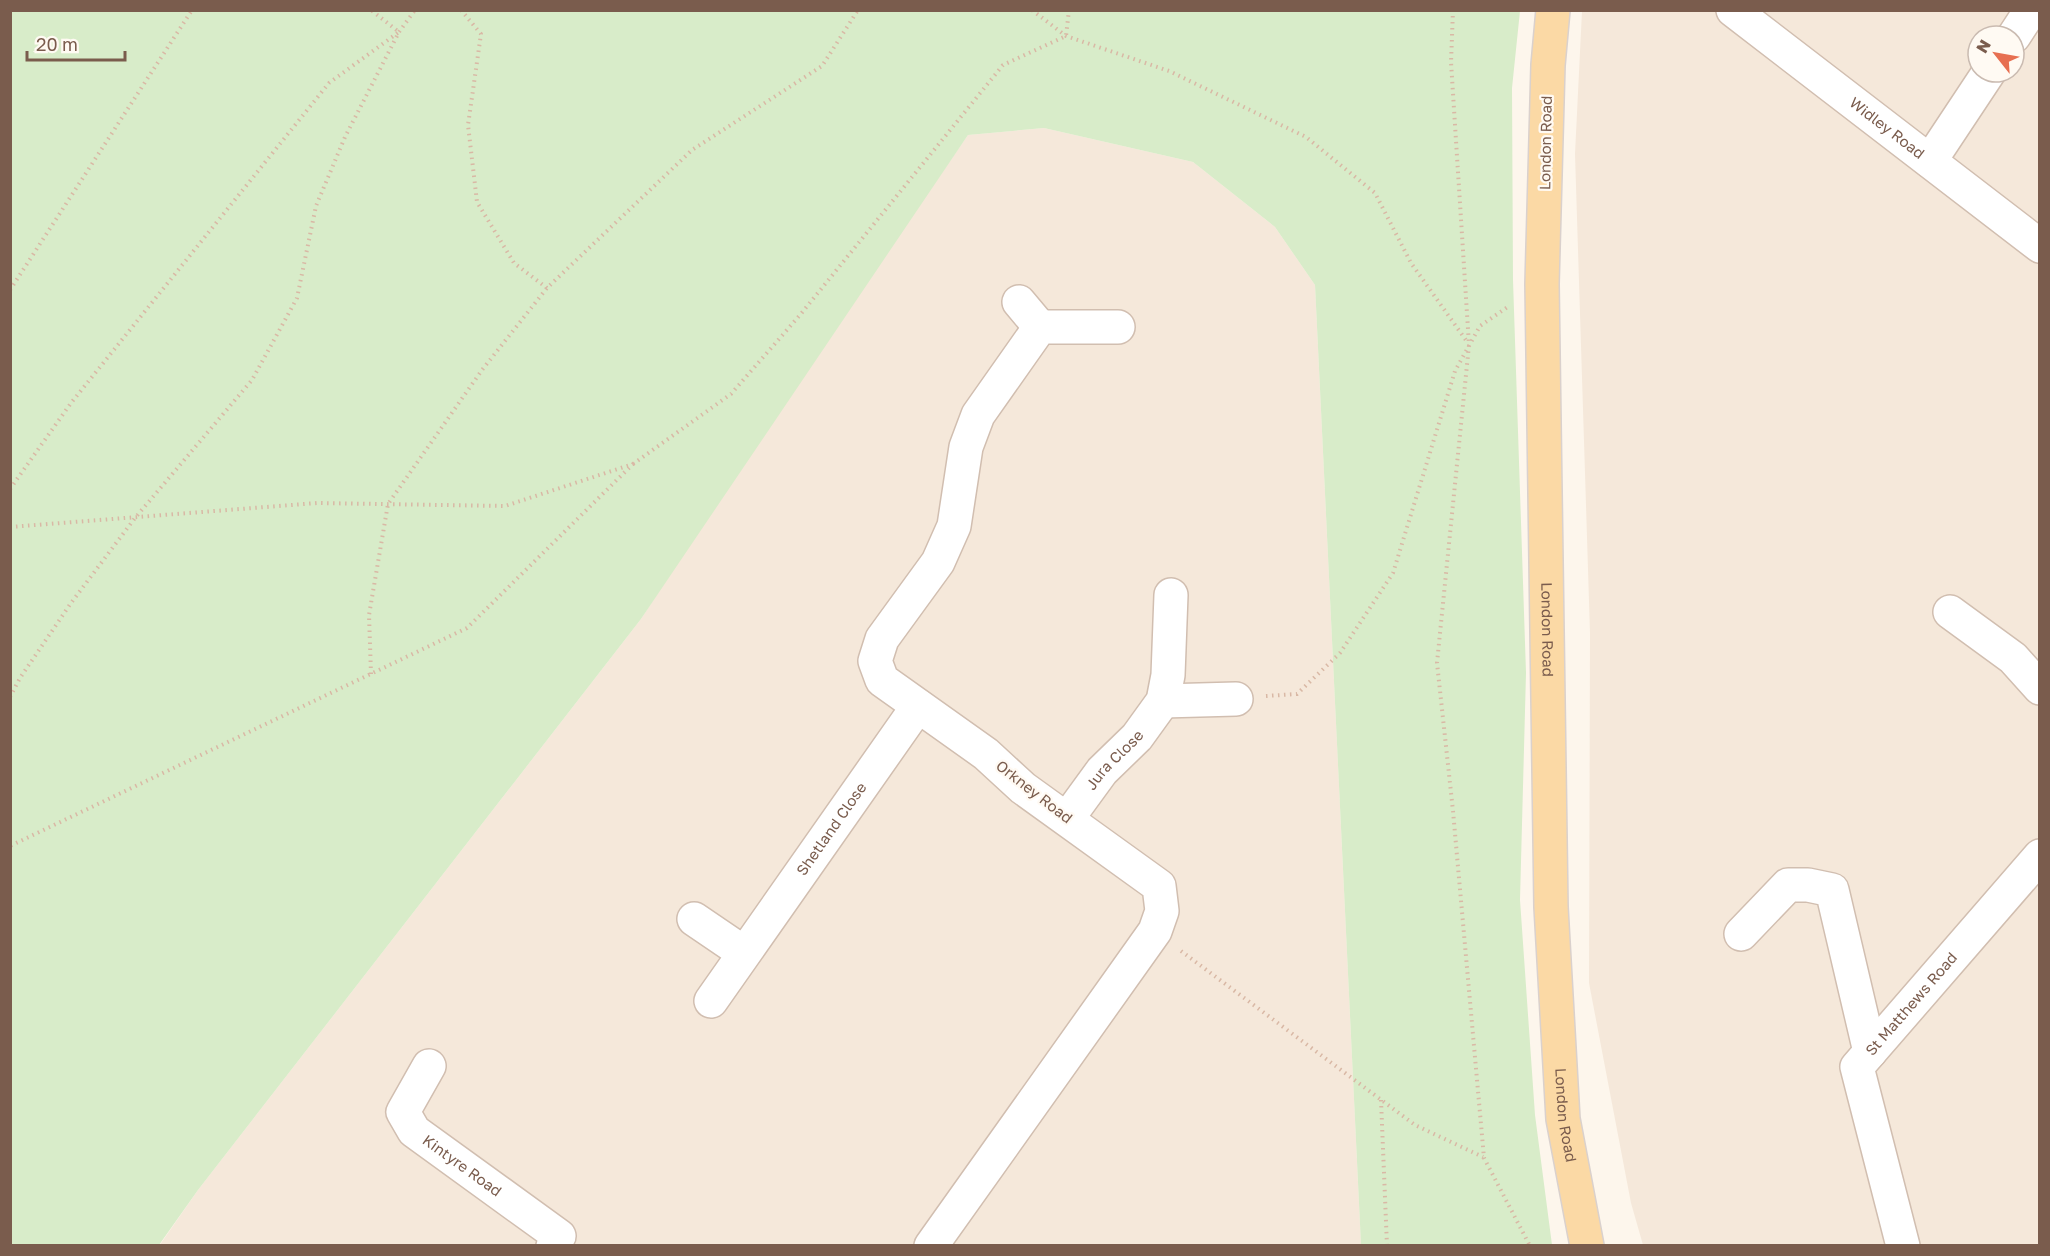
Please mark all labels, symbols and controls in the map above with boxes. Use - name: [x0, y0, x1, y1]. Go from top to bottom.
- scale bar: [27, 24, 124, 62]
- north arrow: [1966, 24, 2026, 84]
- text: 20 m: [36, 33, 78, 55]
- text: N: [1971, 36, 1995, 57]
- street label: Widley Road: [1846, 93, 1928, 162]
- street label: London Road: [1535, 96, 1555, 190]
- street label: London Road: [1538, 582, 1558, 677]
- street label: Jura Close: [1081, 726, 1147, 793]
- street label: Orkney Road: [993, 756, 1076, 827]
- street label: Shetland Close: [792, 778, 870, 879]
- street label: St Matthews Road: [1861, 948, 1960, 1059]
- street label: London Road: [1552, 1067, 1581, 1163]
- street label: Kintyre Road: [420, 1130, 506, 1200]

